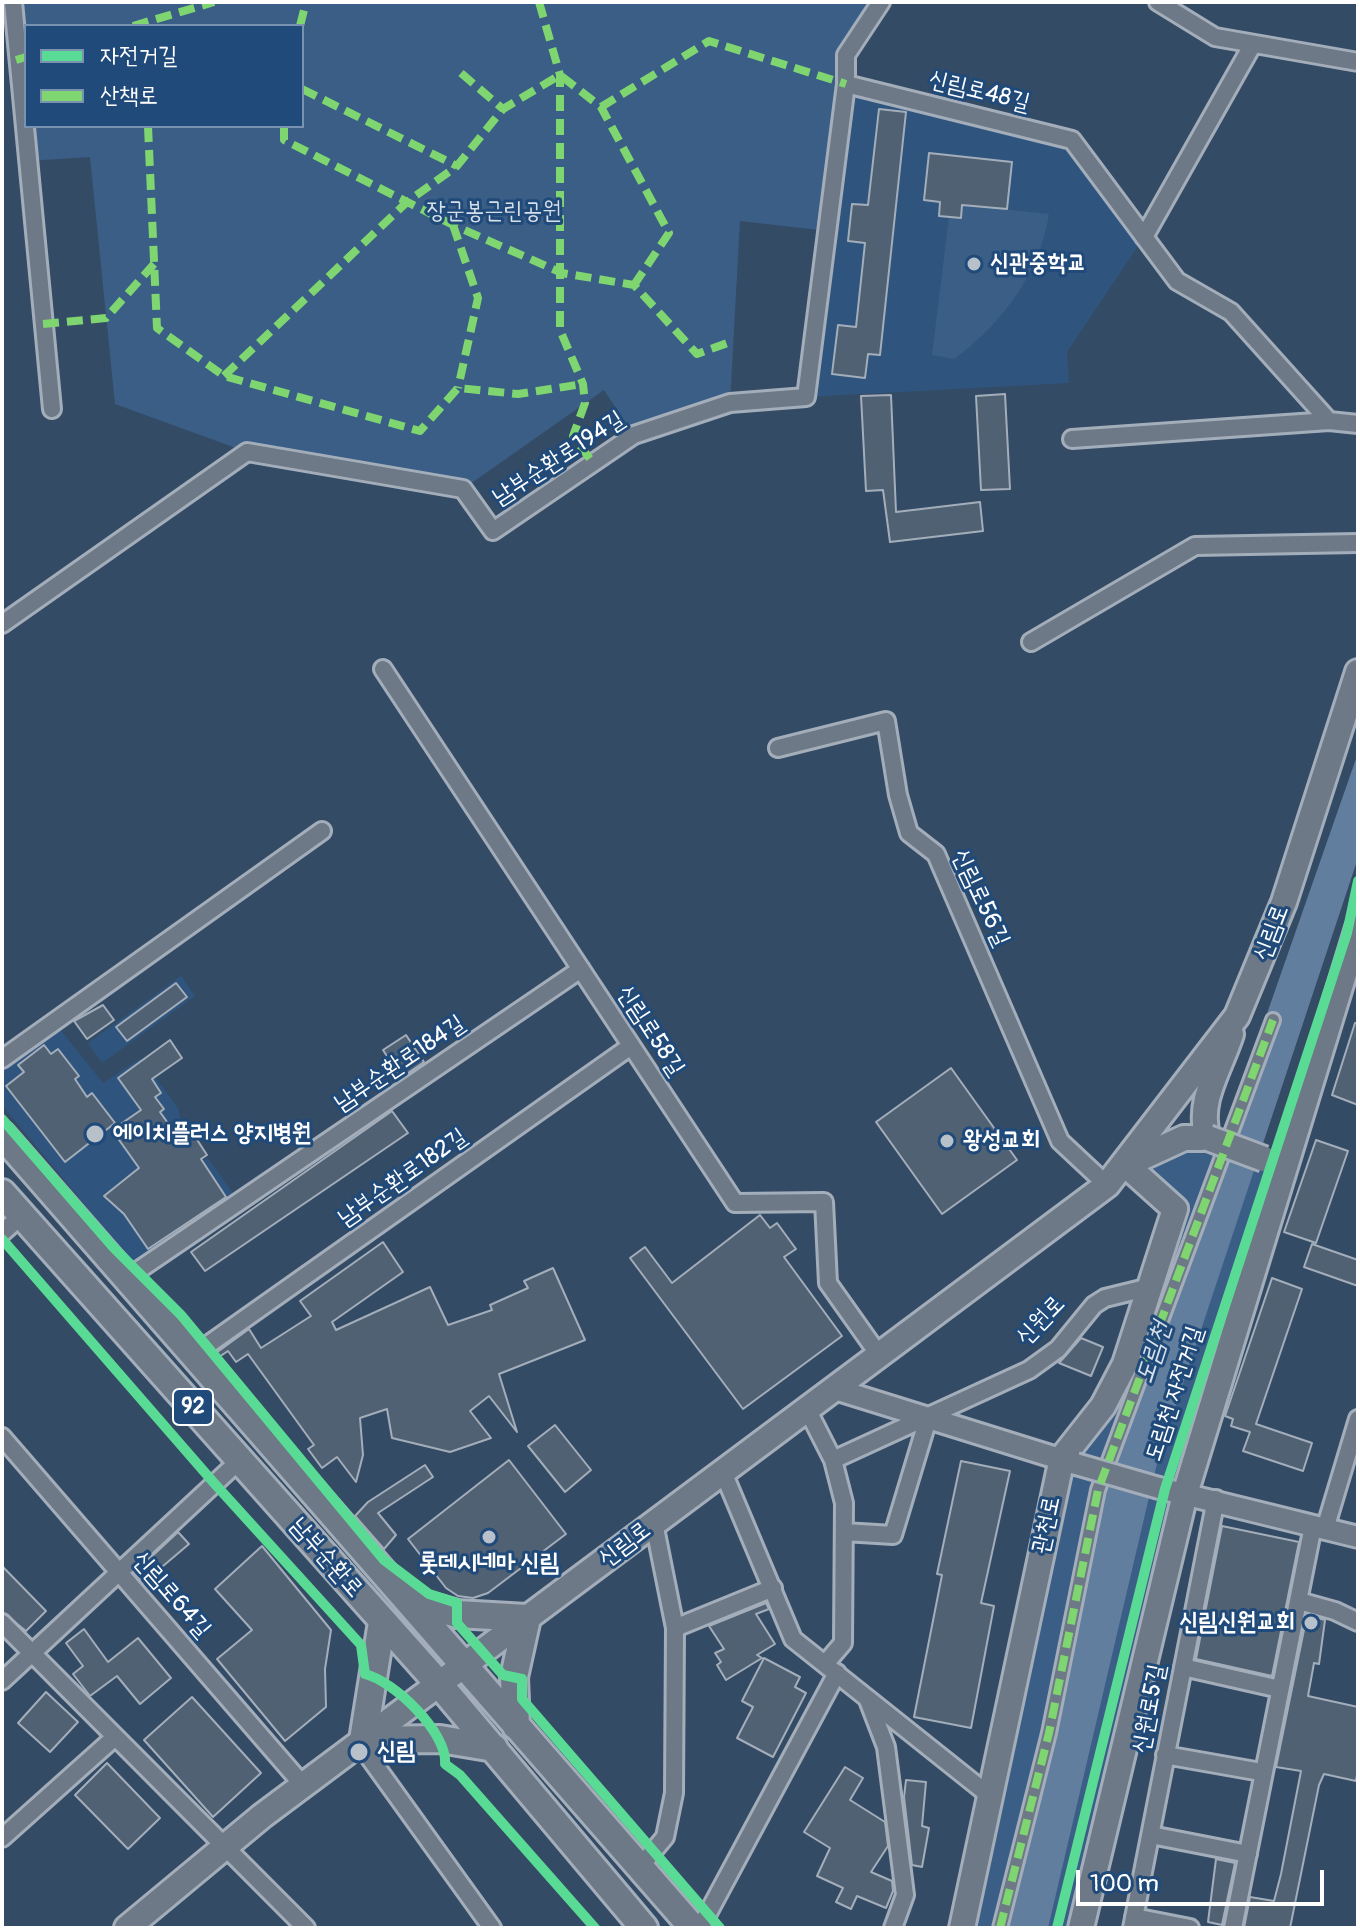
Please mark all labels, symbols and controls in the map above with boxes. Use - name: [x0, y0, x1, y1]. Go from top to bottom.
- legend: [24, 24, 304, 128]
- text: 자전거길: [100, 41, 177, 70]
- street label: 신림로48길: [925, 66, 1033, 118]
- text: 산책로: [100, 81, 158, 110]
- park label: 장군봉근린공원: [426, 198, 562, 226]
- place label: 신관중학교: [990, 250, 1087, 278]
- marker: 신관중학교: [965, 255, 983, 273]
- street label: 남부순환로194길: [488, 406, 630, 512]
- street label: 신림로56길: [945, 845, 1015, 951]
- street label: 신림로: [1248, 901, 1296, 965]
- street label: 신림로58길: [610, 980, 690, 1082]
- street label: 남부순환로184길: [329, 1010, 471, 1118]
- place label: 에이치플러스 양지병원: [113, 1120, 311, 1148]
- marker: 에이치플러스 양지병원: [84, 1123, 106, 1145]
- street label: 남부순환로182길: [333, 1123, 473, 1233]
- place label: 왕성교회: [963, 1127, 1040, 1155]
- marker: 왕성교회: [938, 1132, 956, 1150]
- street label: 신원로: [1011, 1290, 1071, 1352]
- water label: 도림천: [1129, 1318, 1179, 1388]
- street label: 도림천 자전거길: [1140, 1323, 1210, 1465]
- road number: 92: [173, 1389, 213, 1425]
- street label: 관천로: [1027, 1494, 1067, 1556]
- street label: 남부순환로: [283, 1512, 369, 1604]
- street label: 신림로: [593, 1516, 657, 1574]
- marker: 롯데시네마 신림: [480, 1528, 498, 1546]
- street label: 신림로64길: [126, 1546, 216, 1644]
- place label: 롯데시네마 신림: [419, 1550, 559, 1578]
- place label: 신림신원교회: [1179, 1609, 1295, 1637]
- marker: 신림신원교회: [1302, 1614, 1320, 1632]
- street label: 신원로5길: [1127, 1662, 1173, 1756]
- place label: 신림: [377, 1738, 416, 1766]
- marker: 신림: [348, 1741, 370, 1763]
- scale bar: [1080, 1854, 1328, 1904]
- text: 100 m: [1090, 1869, 1159, 1898]

